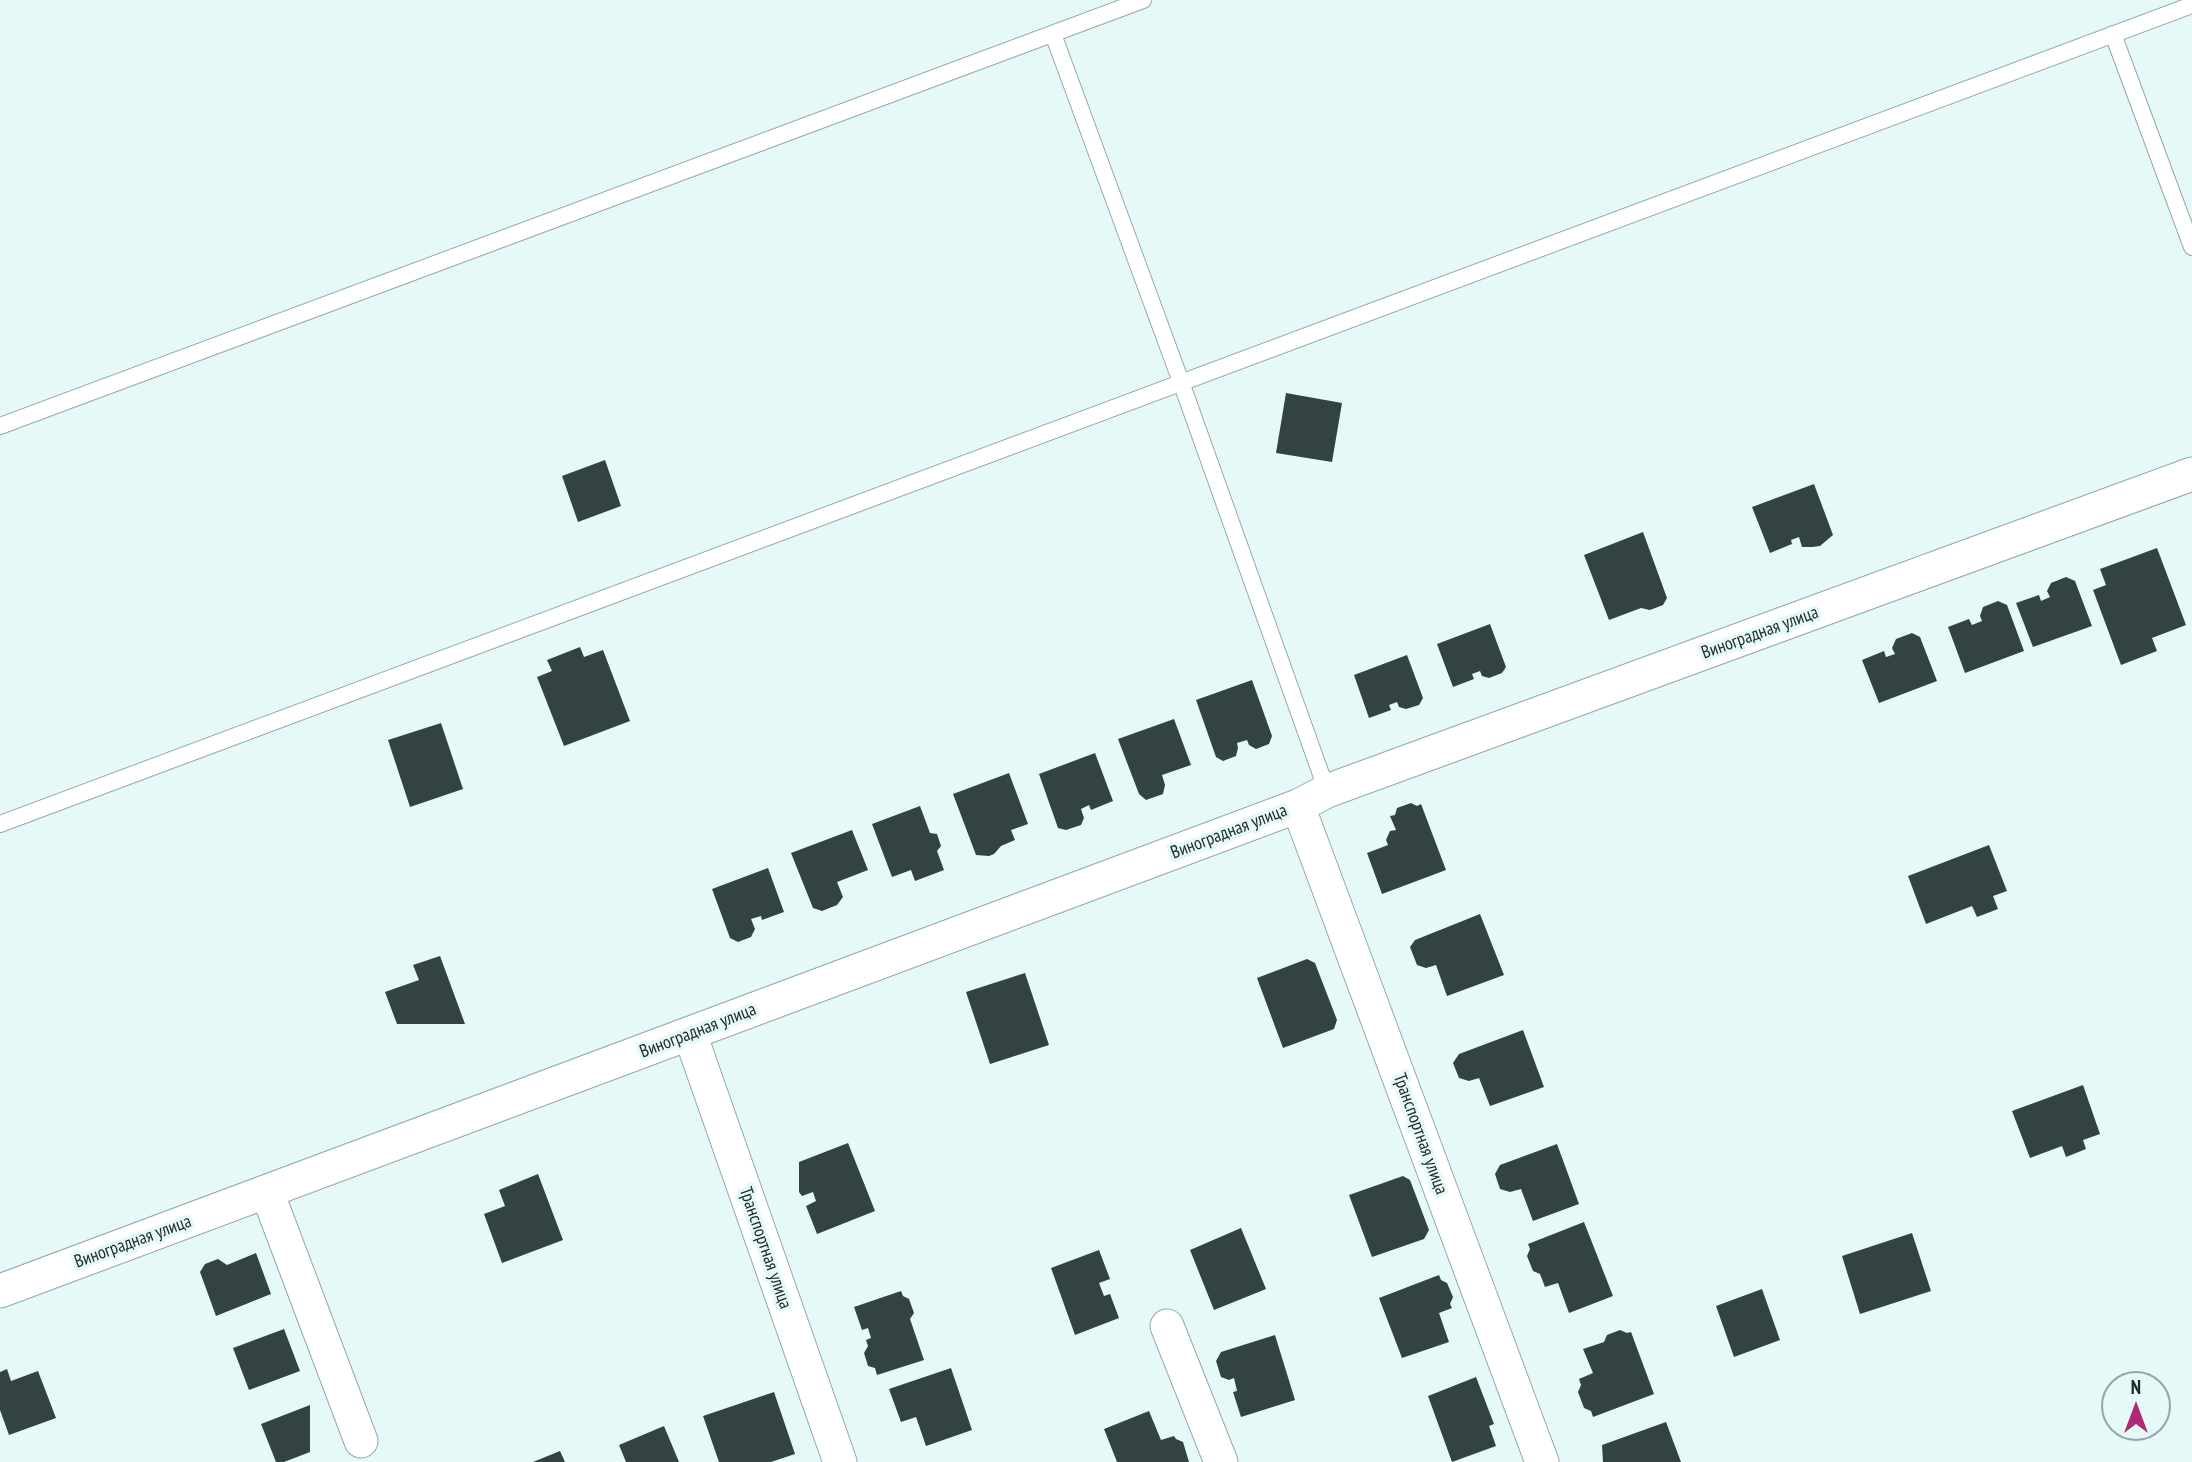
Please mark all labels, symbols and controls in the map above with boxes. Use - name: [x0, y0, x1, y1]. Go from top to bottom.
- street label: Виноградная улица: [1699, 602, 1821, 664]
- street label: Виноградная улица: [1168, 800, 1290, 864]
- street label: Виноградная улица: [637, 999, 759, 1063]
- street label: Транспортная улица: [1388, 1071, 1452, 1197]
- street label: Транспортная улица: [734, 1184, 796, 1312]
- street label: Виноградная улица: [72, 1211, 194, 1273]
- north arrow: [2101, 1371, 2171, 1441]
- text: N: [2131, 1375, 2141, 1399]

